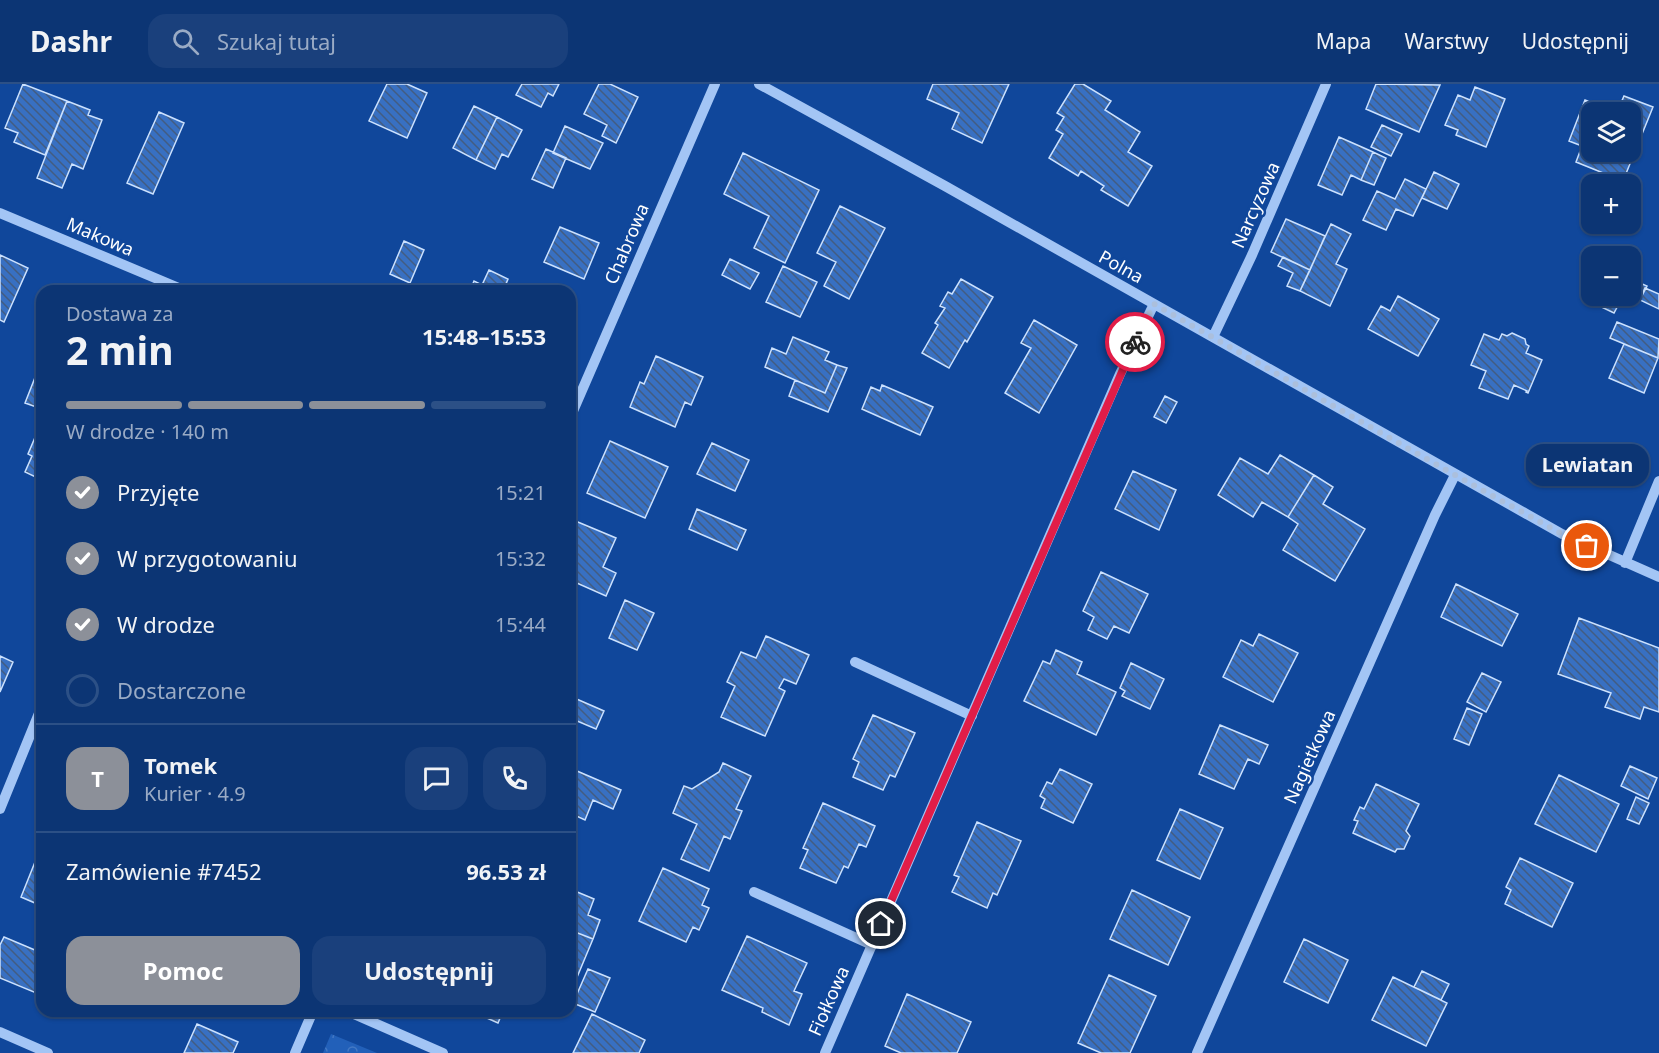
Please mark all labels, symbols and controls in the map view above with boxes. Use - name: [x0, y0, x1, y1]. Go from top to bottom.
- search box: [148, 14, 568, 68]
- text: Dashr: [30, 22, 112, 60]
- icon: search: [169, 25, 202, 58]
- text: Szukaj tutaj: [217, 26, 336, 56]
- text: Mapa: [1316, 27, 1371, 55]
- text: Warstwy: [1404, 27, 1489, 55]
- text: Udostępnij: [1522, 27, 1629, 55]
- map controls: [1581, 102, 1641, 306]
- button: layers: [1581, 102, 1641, 162]
- street label: Narcyzowa: [1225, 158, 1285, 251]
- button: +: [1581, 174, 1641, 234]
- street label: Chabrowa: [598, 200, 654, 288]
- street label: Makowa: [63, 211, 138, 261]
- street label: Polna: [1095, 244, 1148, 288]
- button: −: [1581, 246, 1641, 306]
- text: Dostawa za: [66, 300, 173, 327]
- courier: [1105, 312, 1165, 372]
- text: 15:48–15:53: [422, 321, 546, 351]
- text: 2 min: [66, 323, 173, 376]
- icon: bike: [1119, 326, 1152, 359]
- text: W drodze · 140 m: [66, 418, 229, 445]
- callout: Lewiatan: [1526, 444, 1648, 486]
- text: Lewiatan: [1542, 451, 1633, 478]
- icon: check: [66, 476, 99, 509]
- text: Przyjęte: [117, 477, 199, 507]
- text: 15:21: [495, 479, 546, 506]
- pin: [1561, 520, 1612, 571]
- icon: bag: [1570, 529, 1603, 562]
- icon: check: [66, 542, 99, 575]
- text: W przygotowaniu: [117, 543, 298, 573]
- text: 15:32: [495, 545, 546, 572]
- icon: check: [66, 608, 99, 641]
- text: W drodze: [117, 609, 215, 639]
- text: 15:44: [495, 611, 546, 638]
- text: Dostarczone: [117, 675, 246, 705]
- street label: Nagietkowa: [1278, 706, 1340, 807]
- button: chat: [405, 747, 468, 810]
- button: phone: [483, 747, 546, 810]
- text: Tomek: [144, 750, 217, 780]
- text: T: [91, 763, 104, 793]
- text: Kurier · 4.9: [144, 780, 246, 807]
- text: Zamówienie #7452: [66, 856, 262, 886]
- text: 96.53 zł: [466, 856, 546, 886]
- pin: [855, 898, 906, 949]
- icon: home: [864, 907, 897, 940]
- button: Pomoc: [66, 936, 300, 1005]
- button: Udostępnij: [312, 936, 546, 1005]
- street label: Fiołkowa: [802, 962, 854, 1039]

